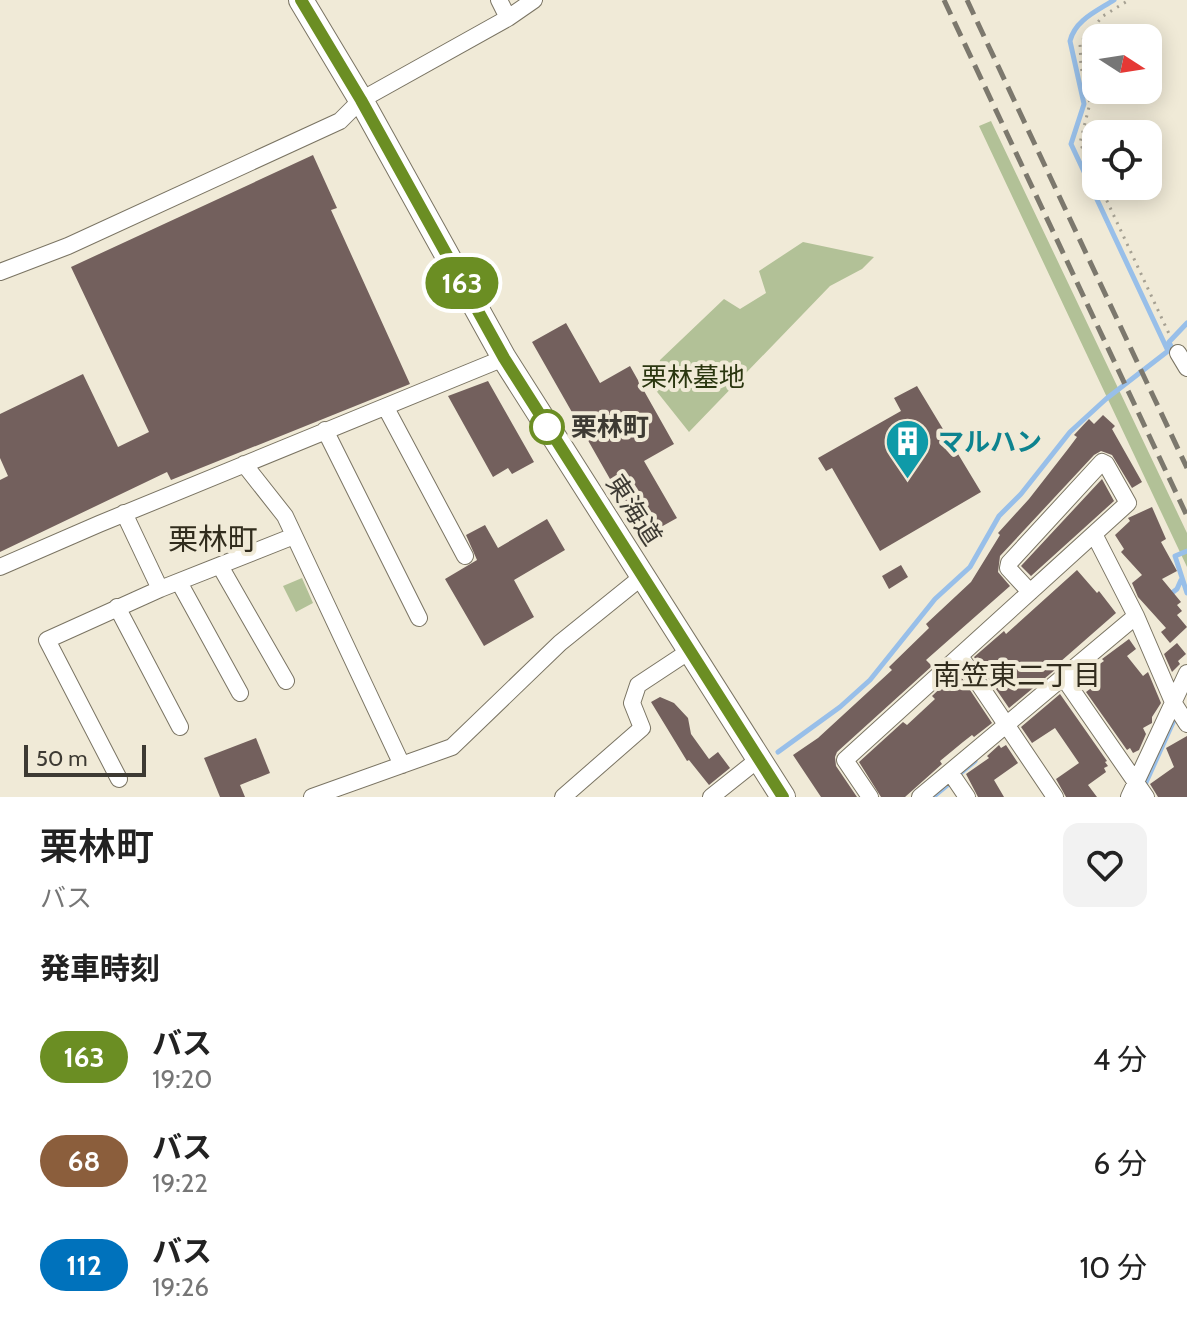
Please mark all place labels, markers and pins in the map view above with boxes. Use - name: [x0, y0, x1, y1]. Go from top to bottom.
- marker: 栗林町: [530, 410, 564, 444]
- place label: 栗林町: [571, 411, 649, 443]
- building icon: マルハン: [883, 418, 931, 481]
- place label: マルハン: [938, 426, 1042, 458]

